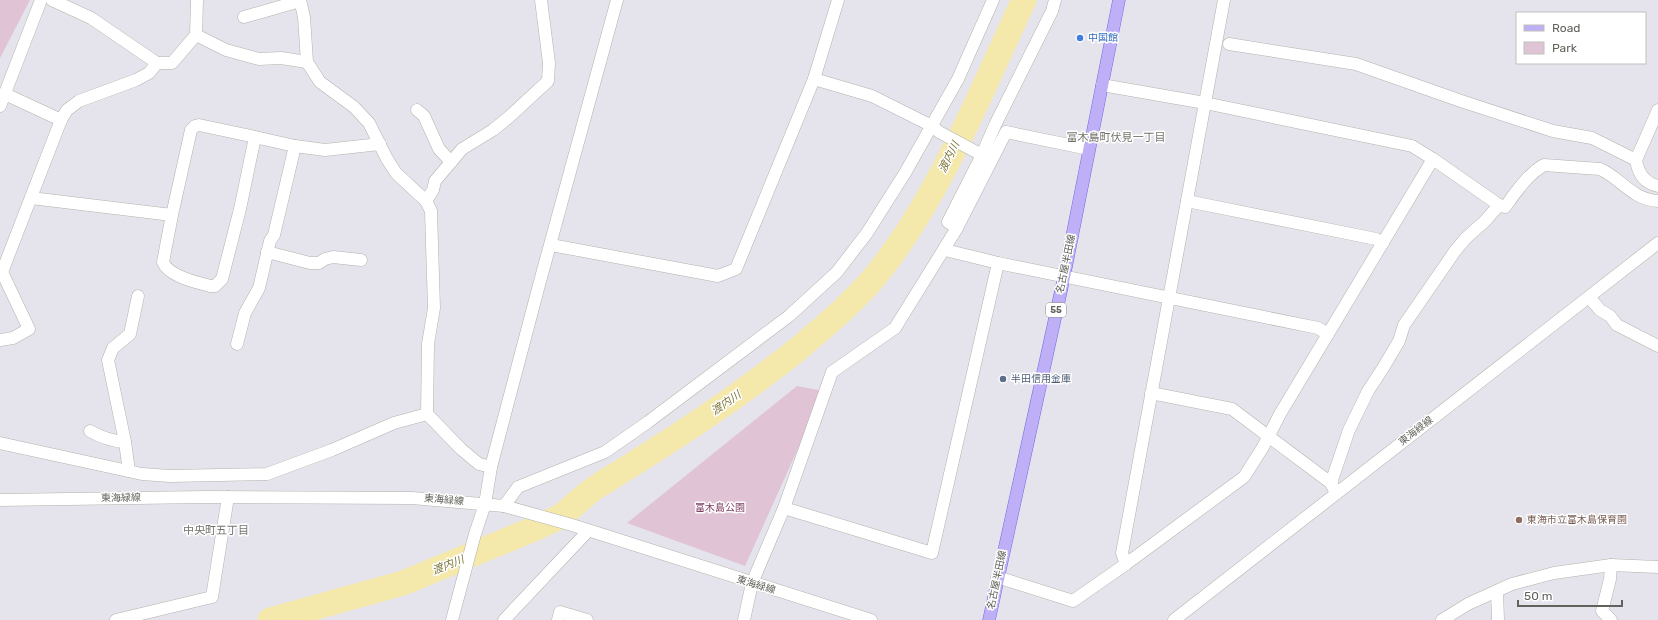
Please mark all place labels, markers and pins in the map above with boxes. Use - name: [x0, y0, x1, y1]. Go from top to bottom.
- place label: 中国館: [1088, 32, 1118, 44]
- marker: 中国館: [1075, 33, 1085, 43]
- place label: 半田信用金庫: [1011, 373, 1071, 385]
- marker: 半田信用金庫: [998, 374, 1008, 384]
- place label: 東海市立富木島保育園: [1527, 514, 1627, 526]
- marker: 東海市立富木島保育園: [1514, 515, 1524, 525]

